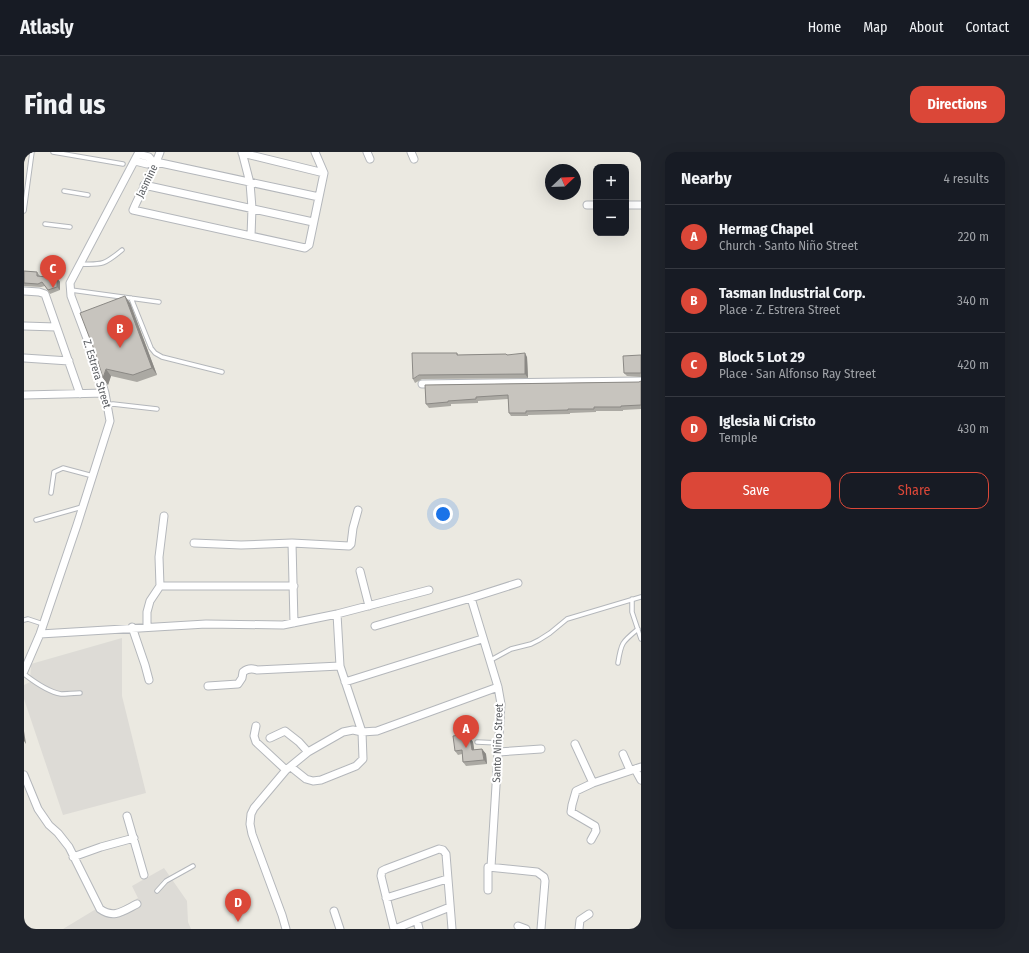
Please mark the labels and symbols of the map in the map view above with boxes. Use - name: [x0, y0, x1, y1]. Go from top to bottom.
- street label: Jasmine: [133, 162, 161, 200]
- north arrow: [545, 164, 581, 200]
- pin: C: [40, 255, 66, 288]
- pin: B: [107, 315, 133, 348]
- street label: Z. Estrera Street: [80, 338, 114, 410]
- your location: [433, 504, 453, 524]
- street label: Santo Niño Street: [490, 703, 506, 783]
- pin: A: [453, 715, 479, 748]
- pin: D: [225, 889, 251, 922]

